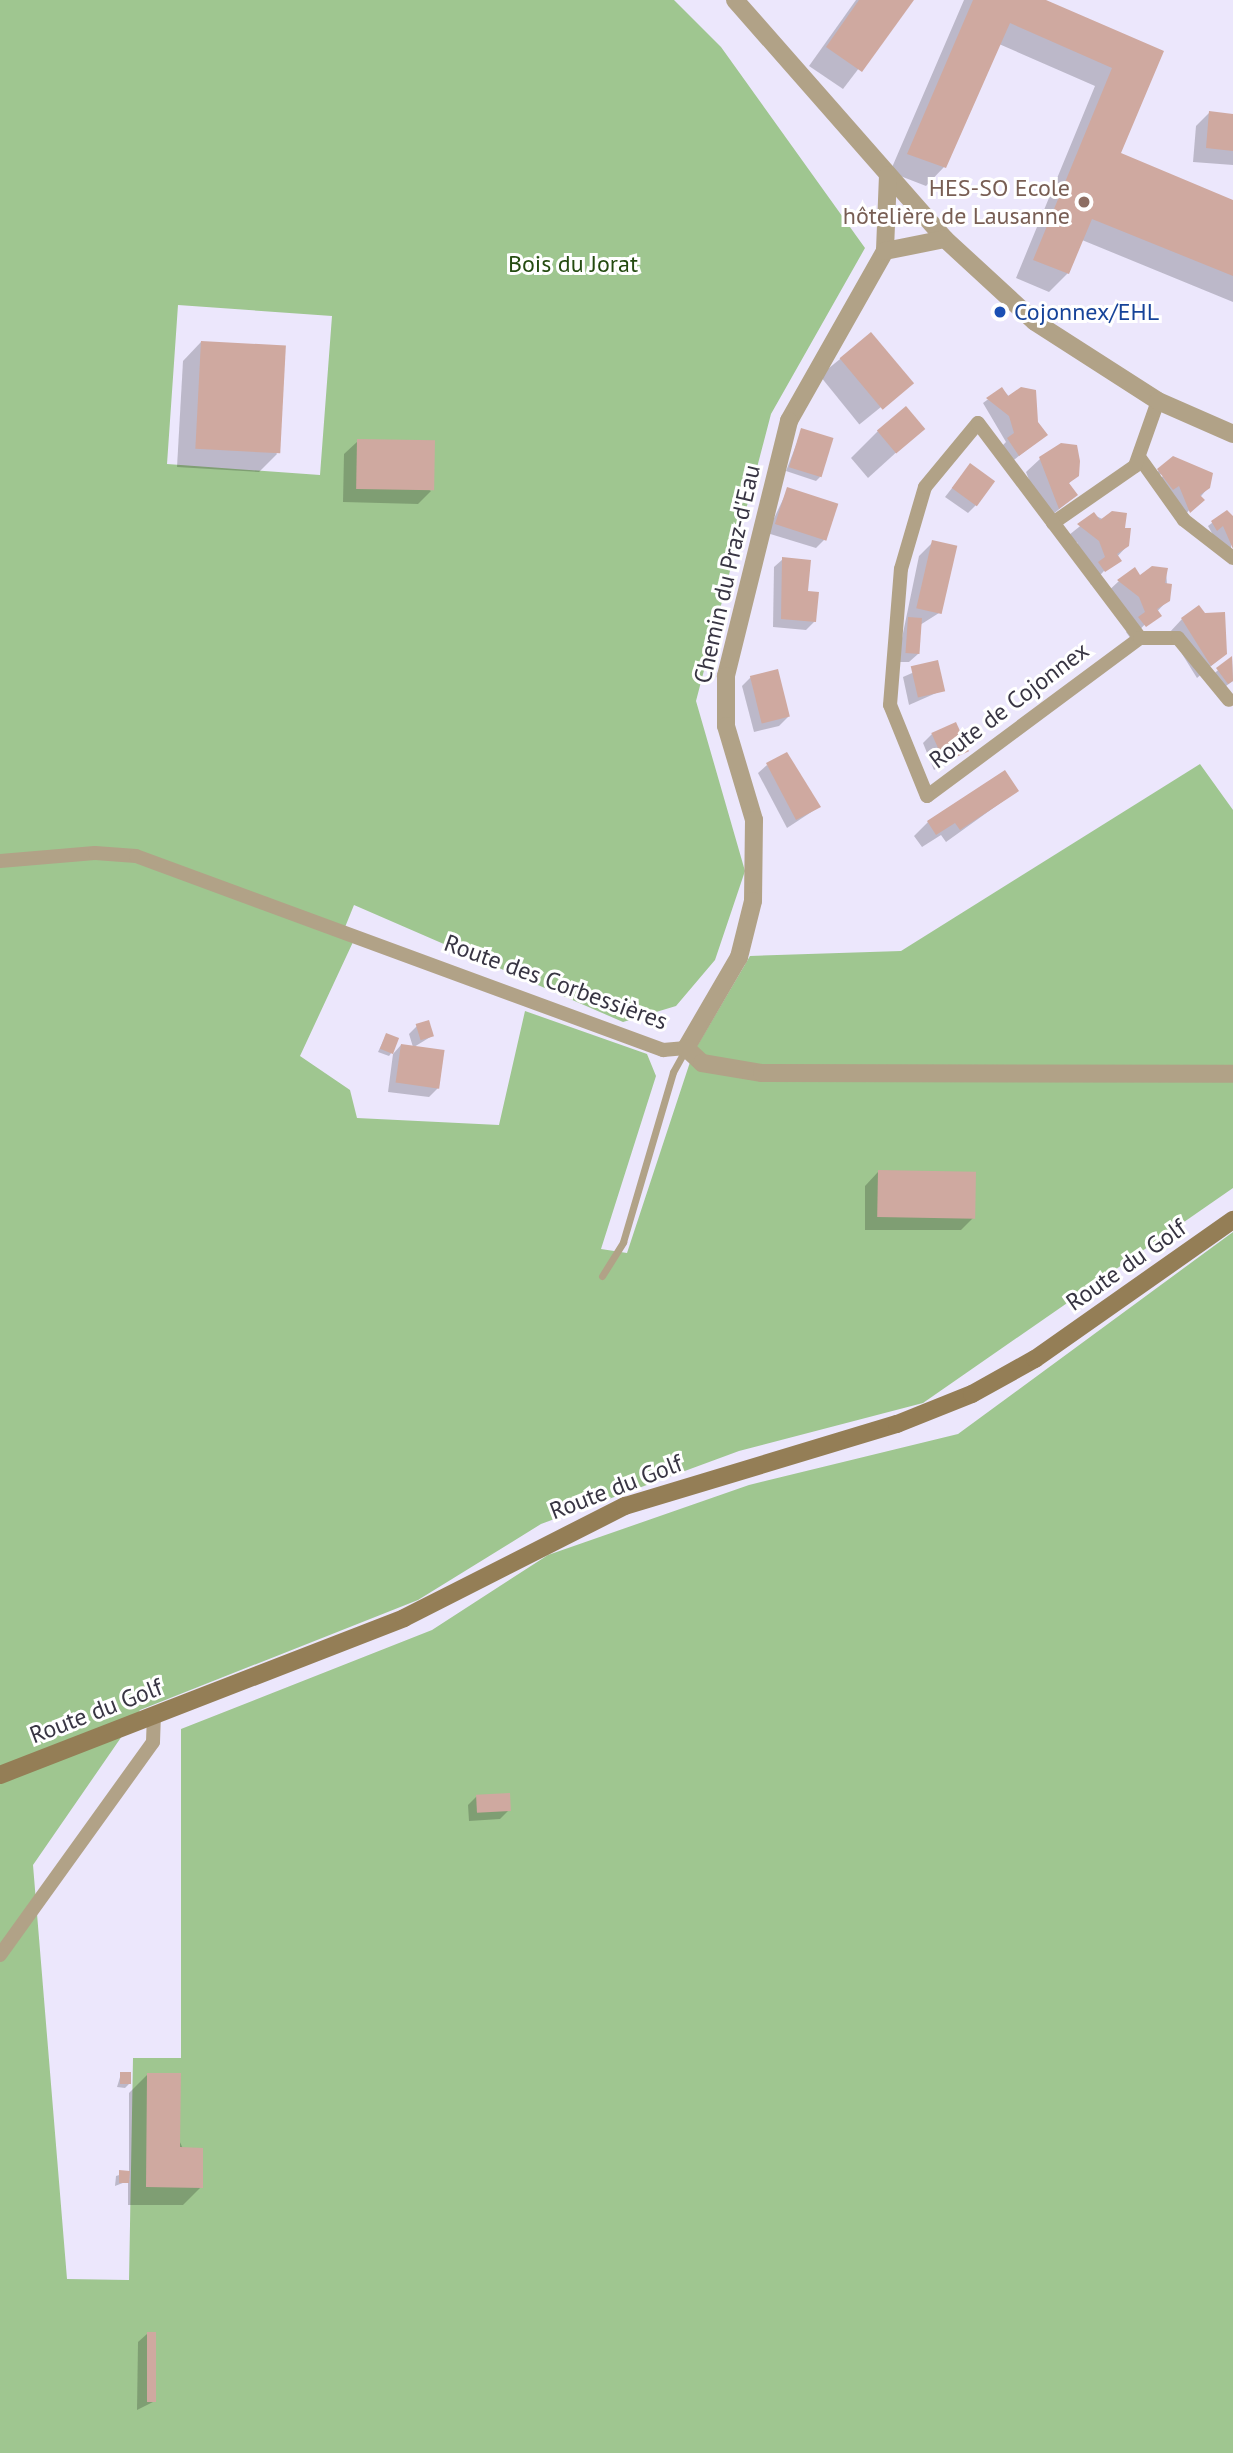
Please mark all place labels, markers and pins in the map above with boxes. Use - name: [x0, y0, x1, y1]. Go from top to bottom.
- place label: HES-SO Ecole hôtelière de Lausanne: [843, 174, 1070, 230]
- marker: HES-SO Ecole hôtelière de Lausanne: [1076, 194, 1092, 210]
- place label: Cojonnex/EHL: [1014, 298, 1159, 326]
- marker: Cojonnex/EHL: [992, 304, 1008, 320]

